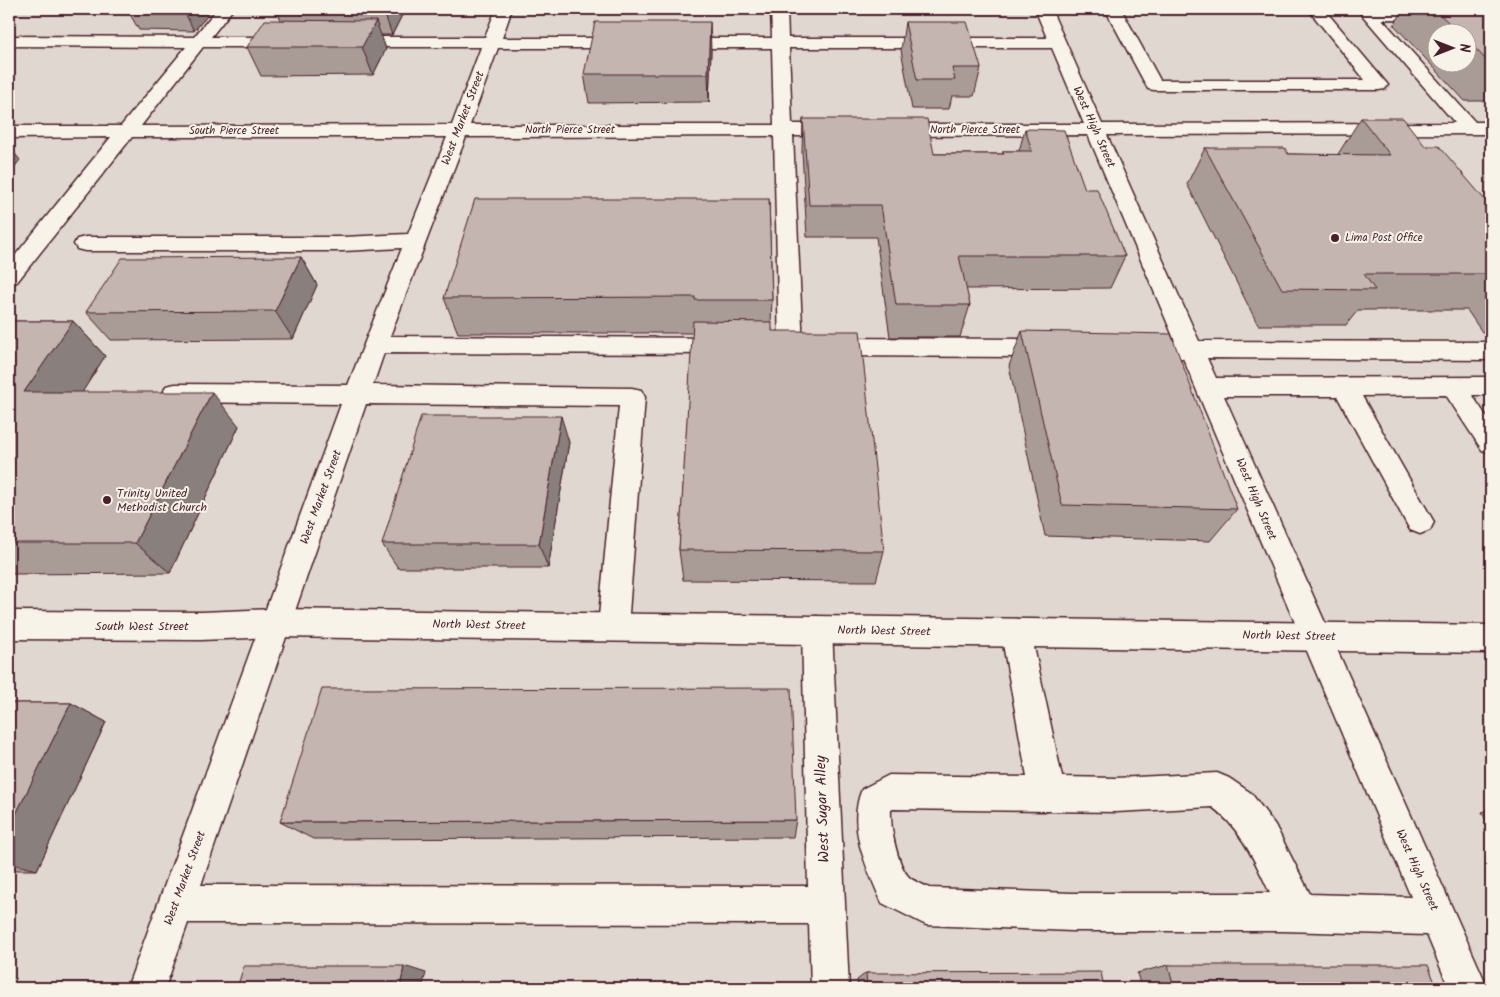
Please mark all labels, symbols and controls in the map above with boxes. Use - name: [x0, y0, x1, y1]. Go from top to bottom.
- north arrow: [1428, 22, 1478, 72]
- text: N: [1453, 44, 1475, 53]
- street label: West Market Street: [436, 68, 490, 168]
- street label: West High Street: [1068, 83, 1121, 171]
- street label: North Pierce Street: [525, 121, 616, 139]
- street label: North Pierce Street: [930, 121, 1021, 139]
- street label: South Pierce Street: [189, 122, 280, 140]
- place label: Lima Post Office: [1345, 229, 1423, 247]
- marker: Lima Post Office: [1329, 232, 1341, 244]
- street label: West Market Street: [295, 447, 347, 547]
- street label: West High Street: [1230, 455, 1282, 543]
- place label: Trinity United Methodist Church: [117, 484, 207, 517]
- marker: Trinity United Methodist Church: [101, 494, 113, 506]
- street label: North West Street: [432, 615, 526, 635]
- street label: South West Street: [95, 617, 189, 636]
- street label: North West Street: [837, 621, 931, 641]
- street label: North West Street: [1242, 626, 1336, 646]
- street label: West Sugar Alley: [809, 754, 837, 863]
- street label: West High Street: [1391, 826, 1444, 914]
- street label: West Market Street: [159, 828, 211, 928]

